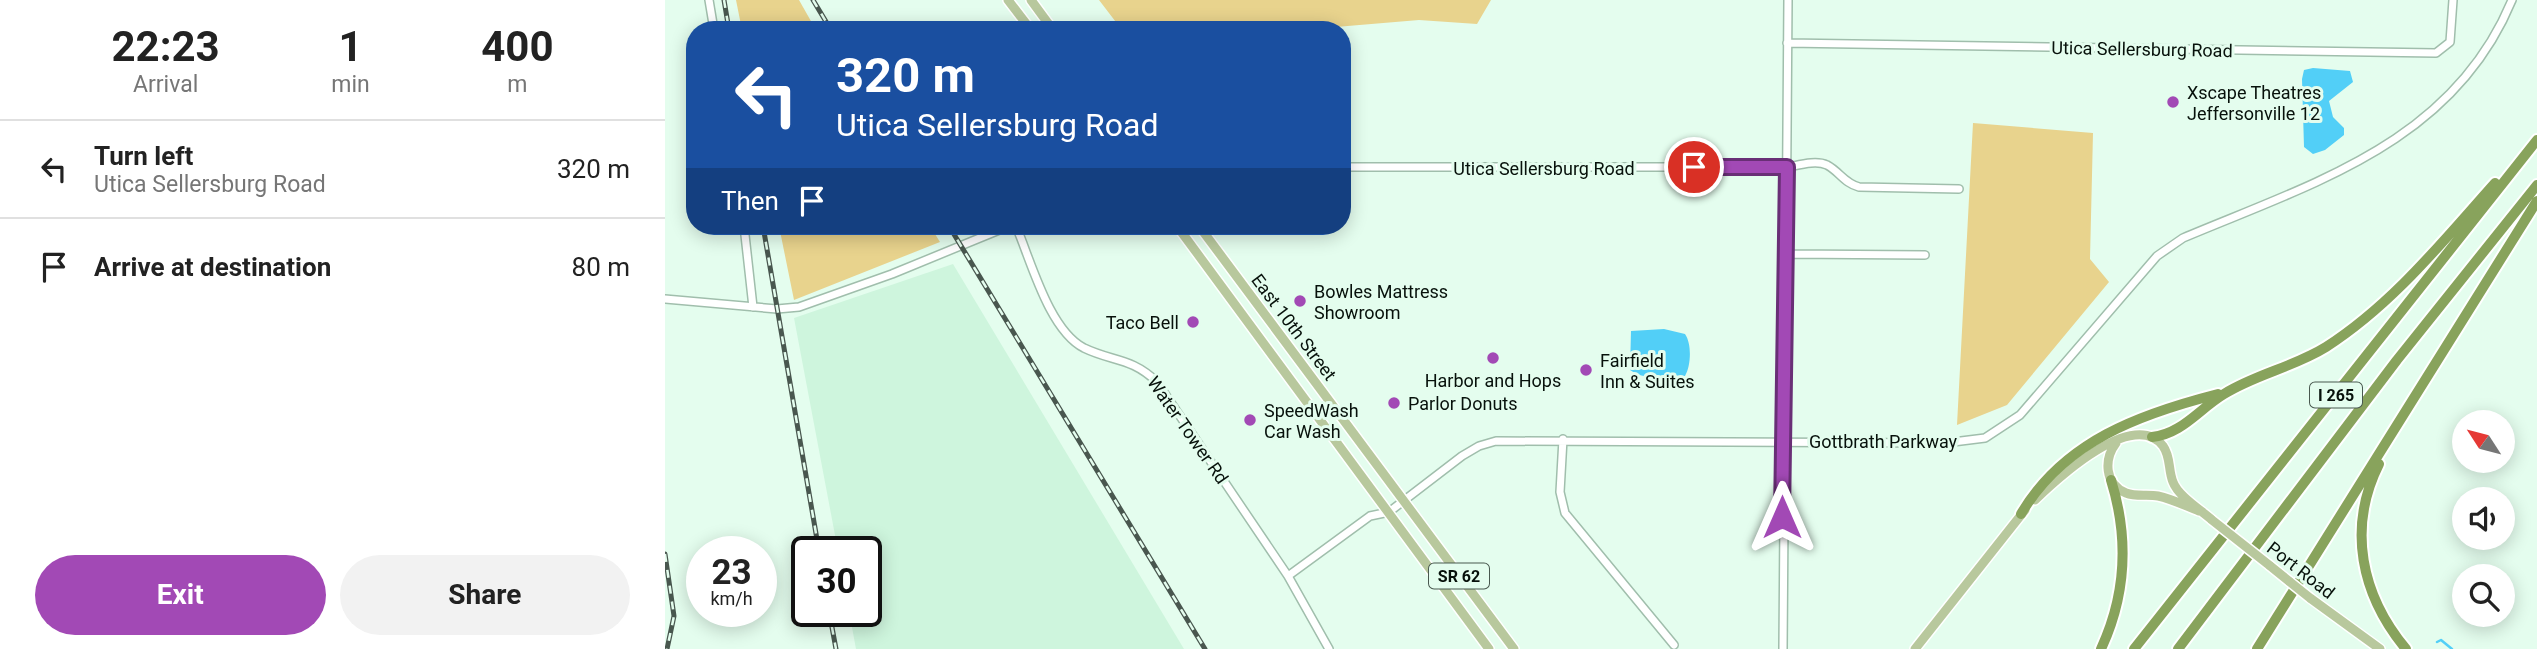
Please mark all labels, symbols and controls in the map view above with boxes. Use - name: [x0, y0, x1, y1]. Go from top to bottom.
- text: 22:23: [112, 22, 220, 71]
- text: 1: [338, 22, 363, 71]
- text: 400: [481, 22, 554, 71]
- street label: Utica Sellersburg Road: [2051, 37, 2233, 61]
- text: 320 m: [836, 47, 975, 104]
- icon: left: [721, 49, 812, 140]
- text: Arrival: [133, 71, 198, 98]
- text: min: [331, 71, 370, 98]
- text: m: [507, 71, 527, 98]
- place label: Xscape Theatres Jeffersonville 12: [2187, 82, 2321, 124]
- marker: Xscape Theatres Jeffersonville 12: [2165, 94, 2181, 110]
- text: Utica Sellersburg Road: [836, 106, 1158, 144]
- pin: [1664, 137, 1724, 197]
- text: Turn left: [94, 141, 193, 171]
- icon: arrive: [1675, 148, 1713, 186]
- icon: left: [35, 150, 73, 188]
- text: 320 m: [557, 154, 630, 184]
- street label: Utica Sellersburg Road: [1453, 158, 1635, 179]
- text: Utica Sellersburg Road: [94, 171, 326, 198]
- icon: arrive: [793, 182, 831, 220]
- text: Then: [721, 186, 779, 216]
- icon: arrive: [35, 248, 73, 286]
- text: Arrive at destination: [94, 252, 331, 282]
- text: 80 m: [572, 252, 630, 282]
- street label: East 10th Street: [1247, 270, 1341, 384]
- place label: Bowles Mattress Showroom: [1314, 281, 1448, 323]
- marker: Bowles Mattress Showroom: [1292, 293, 1308, 309]
- place label: Taco Bell: [1106, 312, 1179, 333]
- marker: Taco Bell: [1185, 314, 1201, 330]
- marker: Harbor and Hops: [1485, 350, 1501, 366]
- place label: Fairfield Inn & Suites: [1600, 350, 1695, 392]
- marker: Fairfield Inn & Suites: [1578, 362, 1594, 378]
- place label: Harbor and Hops: [1425, 370, 1561, 391]
- street label: Water Tower Rd: [1143, 372, 1233, 488]
- road number: I 265: [2310, 382, 2362, 408]
- place label: Parlor Donuts: [1408, 393, 1517, 414]
- marker: Parlor Donuts: [1386, 395, 1402, 411]
- place label: SpeedWash Car Wash: [1264, 400, 1359, 442]
- north arrow: [2452, 410, 2515, 472]
- map controls: [2452, 410, 2515, 627]
- marker: SpeedWash Car Wash: [1242, 412, 1258, 428]
- street label: Gottbrath Parkway: [1809, 431, 1958, 452]
- position arrow: [1745, 480, 1819, 554]
- button: sound: [2452, 487, 2515, 550]
- speed limit sign: 30: [791, 536, 882, 627]
- street label: Port Road: [2263, 537, 2339, 603]
- text: 23: [711, 552, 752, 593]
- button: Exit: [35, 555, 326, 635]
- button: Share: [340, 555, 630, 635]
- road number: SR 62: [1429, 564, 1489, 589]
- button: search: [2452, 564, 2515, 627]
- text: km/h: [710, 588, 753, 609]

